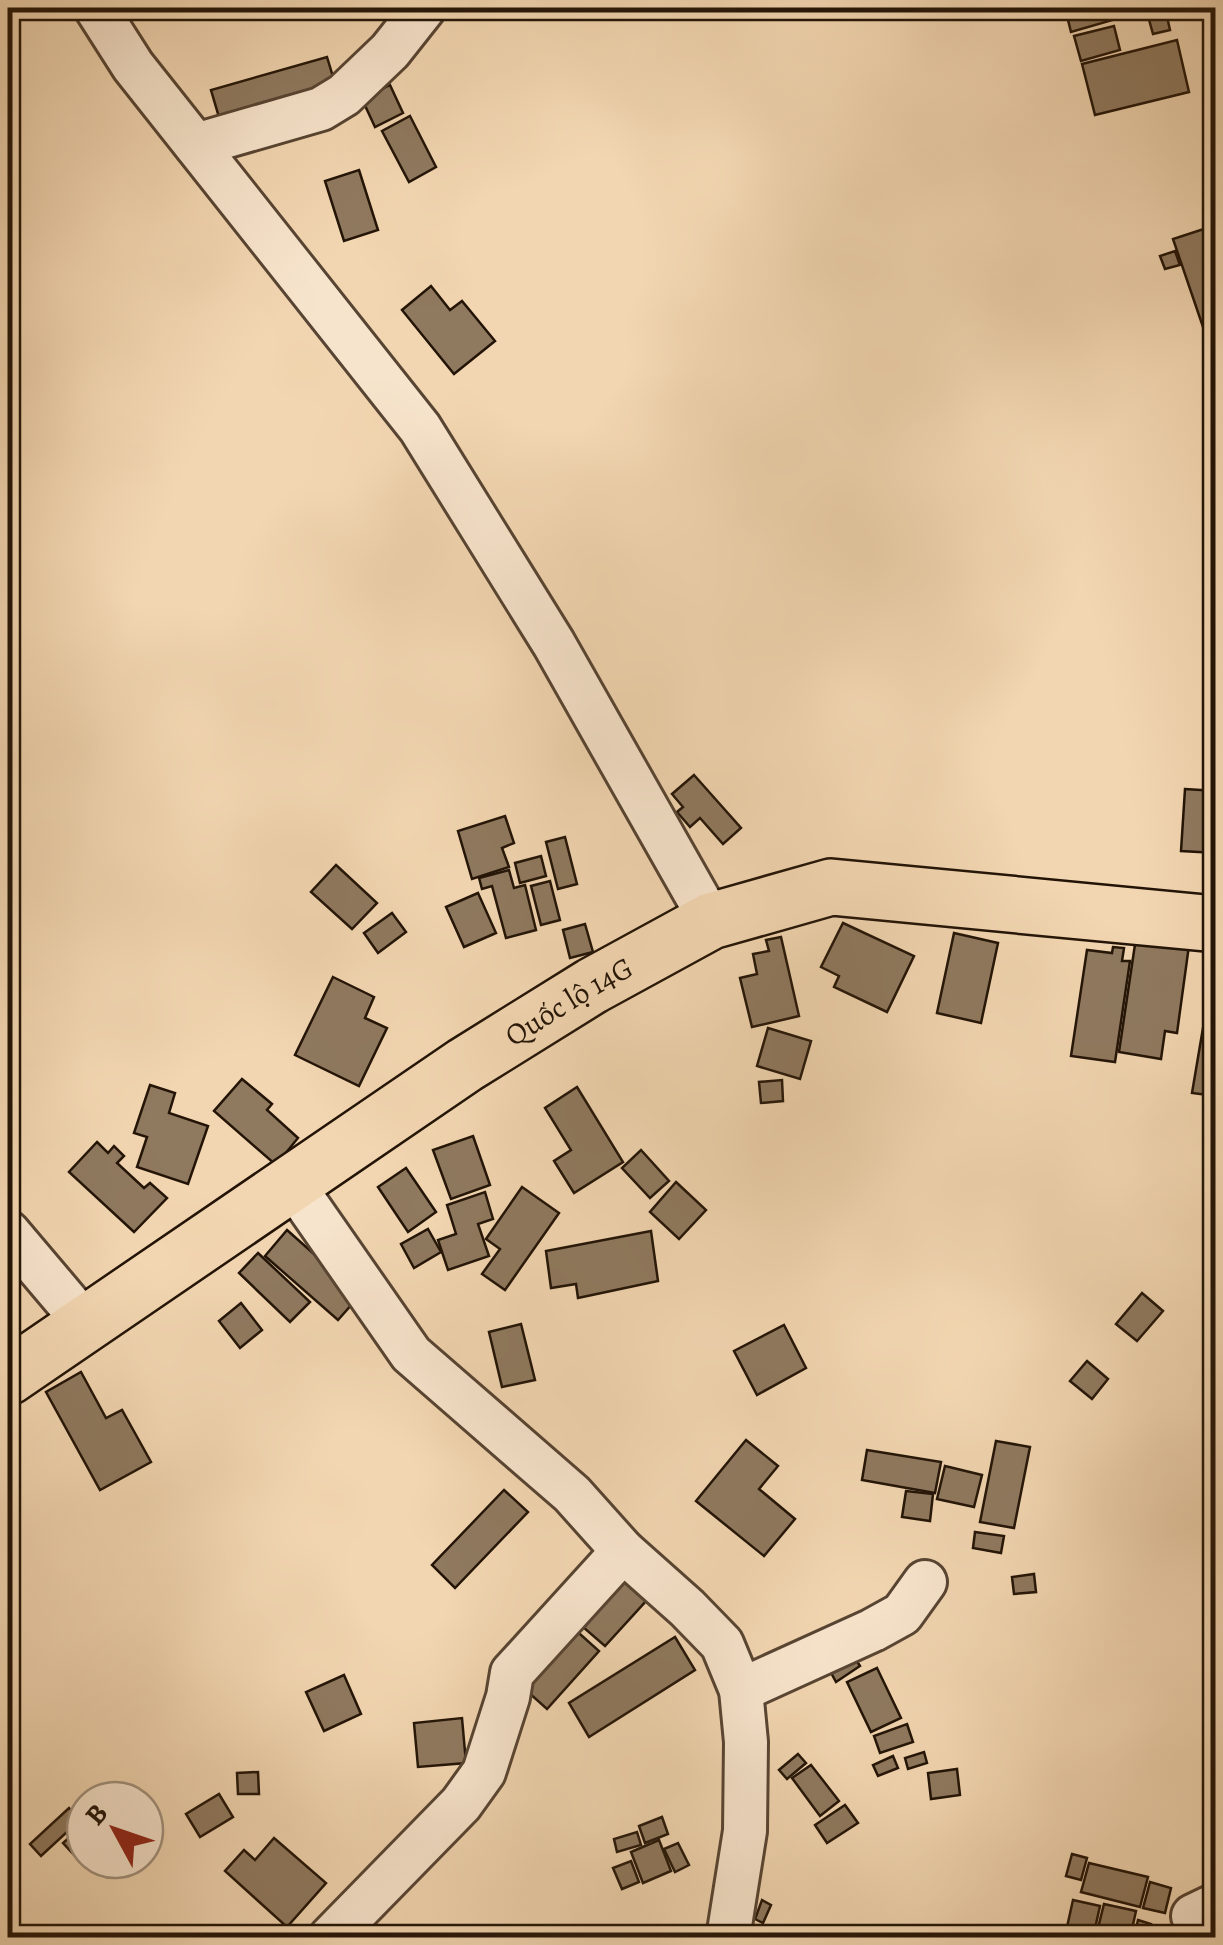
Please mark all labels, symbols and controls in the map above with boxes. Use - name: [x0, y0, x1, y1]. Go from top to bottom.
- street label: Quốc lộ 14G: [497, 948, 640, 1055]
- north arrow: [65, 1780, 165, 1880]
- text: B: [76, 1796, 117, 1834]

